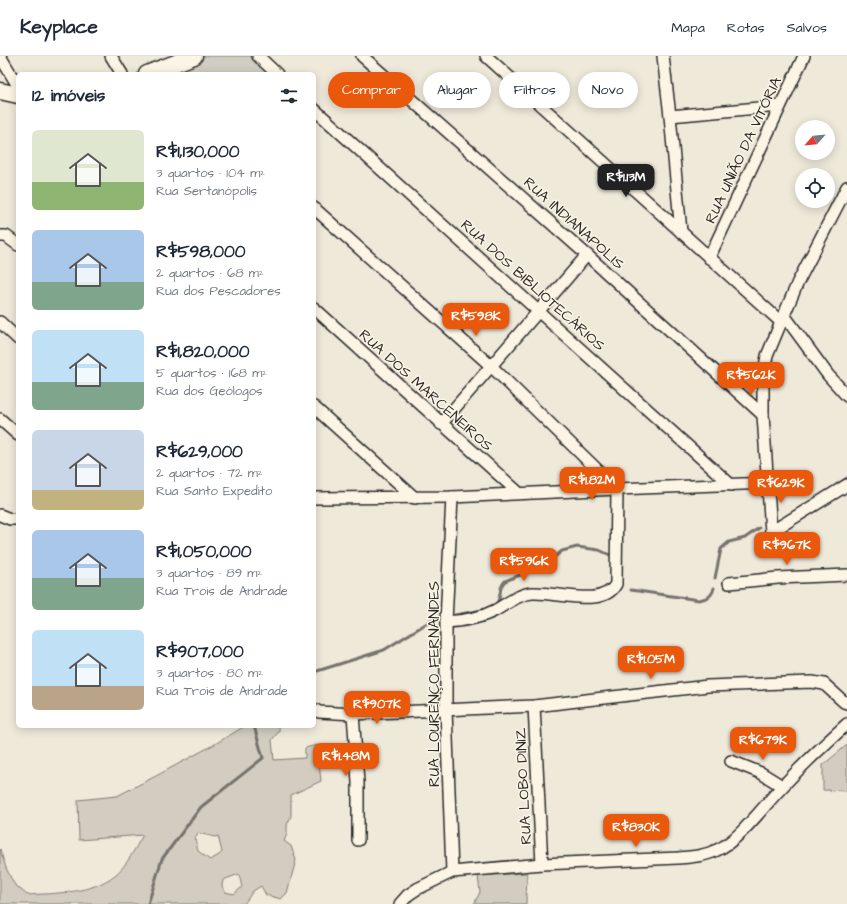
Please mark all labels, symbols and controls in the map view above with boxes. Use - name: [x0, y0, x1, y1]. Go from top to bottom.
- text: Keyplace: [20, 14, 98, 41]
- text: Mapa: [671, 18, 705, 38]
- text: Rotas: [727, 18, 765, 38]
- text: Salvos: [787, 18, 827, 38]
- chip: Comprar: [328, 72, 415, 108]
- chip: Alugar: [423, 72, 491, 108]
- chip: Filtros: [499, 72, 570, 108]
- chip: Novo: [578, 72, 638, 108]
- street label: RUA UNIÃO DA VITÓRIA: [700, 73, 787, 227]
- text: 12 imóveis: [32, 84, 105, 108]
- icon: filters: [278, 85, 300, 107]
- north arrow: [795, 120, 835, 160]
- map controls: [795, 120, 835, 208]
- text: R$1,130,000: [156, 140, 240, 164]
- icon: home: [64, 146, 112, 194]
- text: 3 quartos · 104 m²: [156, 164, 265, 182]
- pin: R$1.13M: [589, 164, 663, 198]
- text: R$1.13M: [606, 168, 646, 186]
- button: locate: [795, 168, 835, 208]
- street label: RUA INDIANAPOLIS: [519, 172, 629, 275]
- text: Rua Sertanópolis: [156, 182, 257, 200]
- street label: RUA DOS BIBLIOTECÁRIOS: [456, 215, 610, 356]
- text: R$598,000: [156, 240, 246, 264]
- icon: home: [64, 246, 112, 294]
- text: 2 quartos · 68 m²: [156, 264, 264, 282]
- text: Rua dos Pescadores: [156, 282, 281, 300]
- pin: R$598K: [443, 303, 509, 337]
- text: R$598K: [451, 307, 501, 325]
- street label: RUA DOS MARCENEIROS: [354, 325, 497, 456]
- text: R$1,820,000: [156, 340, 249, 364]
- icon: home: [64, 346, 112, 394]
- pin: R$562K: [718, 362, 784, 396]
- text: 5 quartos · 168 m²: [156, 364, 267, 382]
- text: R$562K: [726, 366, 776, 384]
- text: Rua dos Geólogos: [156, 382, 263, 400]
- text: R$629,000: [156, 440, 243, 464]
- icon: home: [64, 446, 112, 494]
- text: 2 quartos · 72 m²: [156, 464, 263, 482]
- pin: R$1.82M: [555, 467, 629, 501]
- pin: R$629K: [748, 470, 814, 504]
- text: R$1.82M: [569, 471, 615, 489]
- text: R$629K: [757, 474, 805, 492]
- text: Rua Santo Expedito: [156, 482, 272, 500]
- pin: R$967K: [754, 532, 820, 566]
- text: R$967K: [763, 536, 811, 554]
- text: R$1,050,000: [156, 540, 251, 564]
- icon: home: [64, 546, 112, 594]
- pin: R$596K: [491, 548, 557, 582]
- text: R$596K: [499, 552, 549, 570]
- text: 3 quartos · 89 m²: [156, 564, 262, 582]
- street label: RUA LOURENÇO FERNANDES: [424, 581, 445, 787]
- text: Rua Trois de Andrade: [156, 582, 288, 600]
- text: R$907,000: [156, 640, 244, 664]
- icon: home: [64, 646, 112, 694]
- pin: R$1.05M: [614, 646, 688, 680]
- text: R$1.05M: [627, 650, 675, 668]
- text: 3 quartos · 80 m²: [156, 664, 263, 682]
- text: Rua Trois de Andrade: [156, 682, 288, 700]
- pin: R$907K: [344, 691, 410, 725]
- text: R$907K: [353, 695, 401, 713]
- street label: RUA LOBO DINIZ: [510, 727, 537, 845]
- pin: R$679K: [730, 727, 796, 761]
- text: R$679K: [739, 731, 787, 749]
- pin: R$1.48M: [309, 743, 383, 777]
- text: R$1.48M: [322, 747, 370, 765]
- pin: R$830K: [603, 814, 669, 848]
- text: R$830K: [612, 818, 660, 836]

